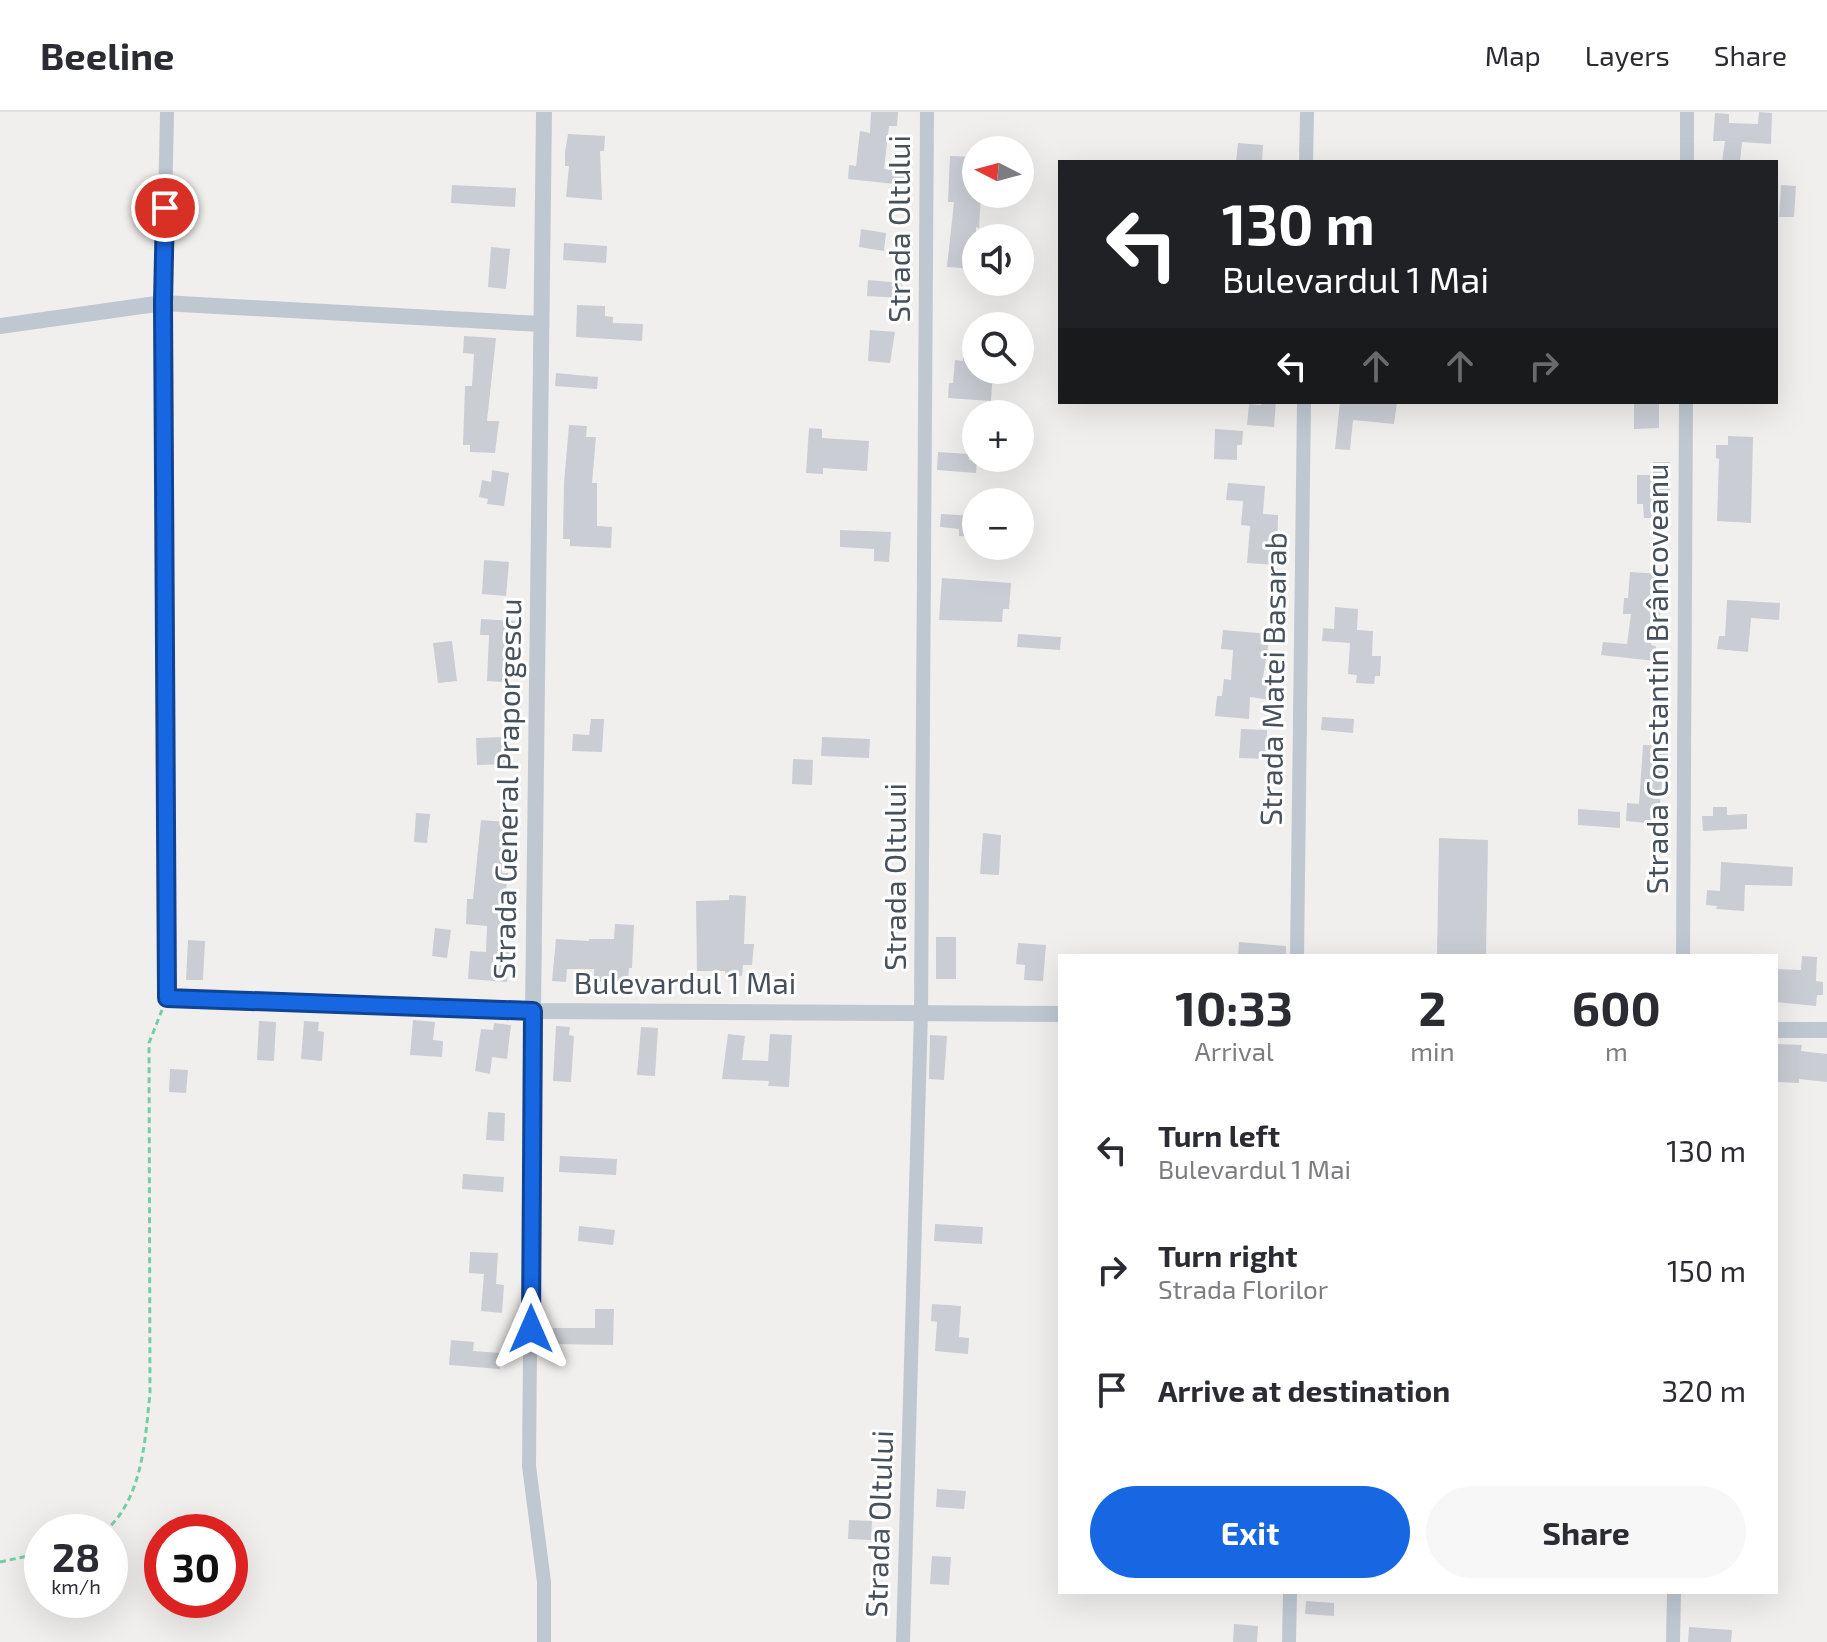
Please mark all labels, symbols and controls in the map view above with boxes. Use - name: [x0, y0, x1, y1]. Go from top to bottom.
- text: Beeline: [40, 32, 174, 78]
- text: Map: [1485, 38, 1541, 72]
- text: Layers: [1585, 38, 1670, 72]
- text: Share: [1714, 38, 1787, 72]
- street label: Strada Oltului: [880, 135, 916, 323]
- north arrow: [962, 136, 1034, 208]
- map controls: [962, 136, 1034, 560]
- pin: [131, 174, 199, 242]
- icon: arrive: [143, 186, 187, 230]
- text: 130 m: [1222, 189, 1375, 256]
- icon: left: [1090, 192, 1194, 296]
- button: sound: [962, 224, 1034, 296]
- text: Bulevardul 1 Mai: [1222, 257, 1489, 300]
- button: search: [962, 312, 1034, 384]
- icon: left: [1270, 344, 1314, 388]
- icon: ahead: [1354, 344, 1398, 388]
- icon: ahead: [1438, 344, 1482, 388]
- icon: right: [1522, 344, 1566, 388]
- button: +: [962, 400, 1034, 472]
- street label: Strada Constantin Brâncoveanu: [1638, 464, 1674, 894]
- button: −: [962, 488, 1034, 560]
- street label: Strada Matei Basarab: [1251, 532, 1293, 826]
- street label: Strada General Praporgescu: [485, 598, 527, 980]
- street label: Strada Oltului: [876, 783, 912, 971]
- street label: Bulevardul 1 Mai: [574, 964, 796, 1000]
- text: 10:33: [1175, 978, 1293, 1036]
- text: 2: [1418, 978, 1446, 1036]
- text: 600: [1572, 978, 1661, 1036]
- text: Arrival: [1195, 1035, 1274, 1066]
- text: min: [1410, 1035, 1455, 1066]
- text: m: [1605, 1035, 1628, 1066]
- text: Turn left: [1158, 1117, 1280, 1153]
- icon: left: [1090, 1128, 1134, 1172]
- text: 130 m: [1666, 1132, 1746, 1168]
- text: Bulevardul 1 Mai: [1158, 1153, 1351, 1184]
- text: Turn right: [1158, 1237, 1298, 1273]
- icon: right: [1090, 1248, 1134, 1292]
- text: 150 m: [1667, 1252, 1746, 1288]
- text: Strada Florilor: [1158, 1273, 1328, 1304]
- position arrow: [489, 1287, 573, 1371]
- icon: arrive: [1090, 1368, 1134, 1412]
- text: Arrive at destination: [1158, 1372, 1450, 1408]
- text: 320 m: [1661, 1372, 1746, 1408]
- street label: Strada Oltului: [857, 1430, 899, 1618]
- button: Exit: [1090, 1486, 1410, 1578]
- button: Share: [1426, 1486, 1746, 1578]
- speed limit sign: 30: [144, 1514, 248, 1618]
- text: 28: [52, 1532, 100, 1580]
- text: km/h: [51, 1574, 101, 1598]

